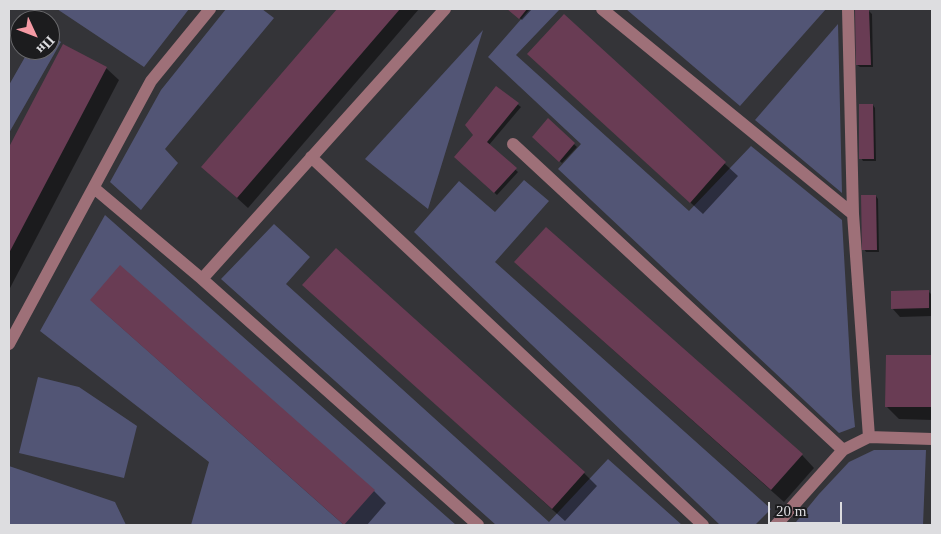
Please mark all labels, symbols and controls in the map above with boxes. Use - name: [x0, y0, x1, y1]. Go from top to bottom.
- north arrow: [10, 10, 60, 60]
- text: Пн: [34, 33, 58, 57]
- scale bar: [771, 492, 845, 524]
- text: 20 m: [776, 503, 806, 519]

